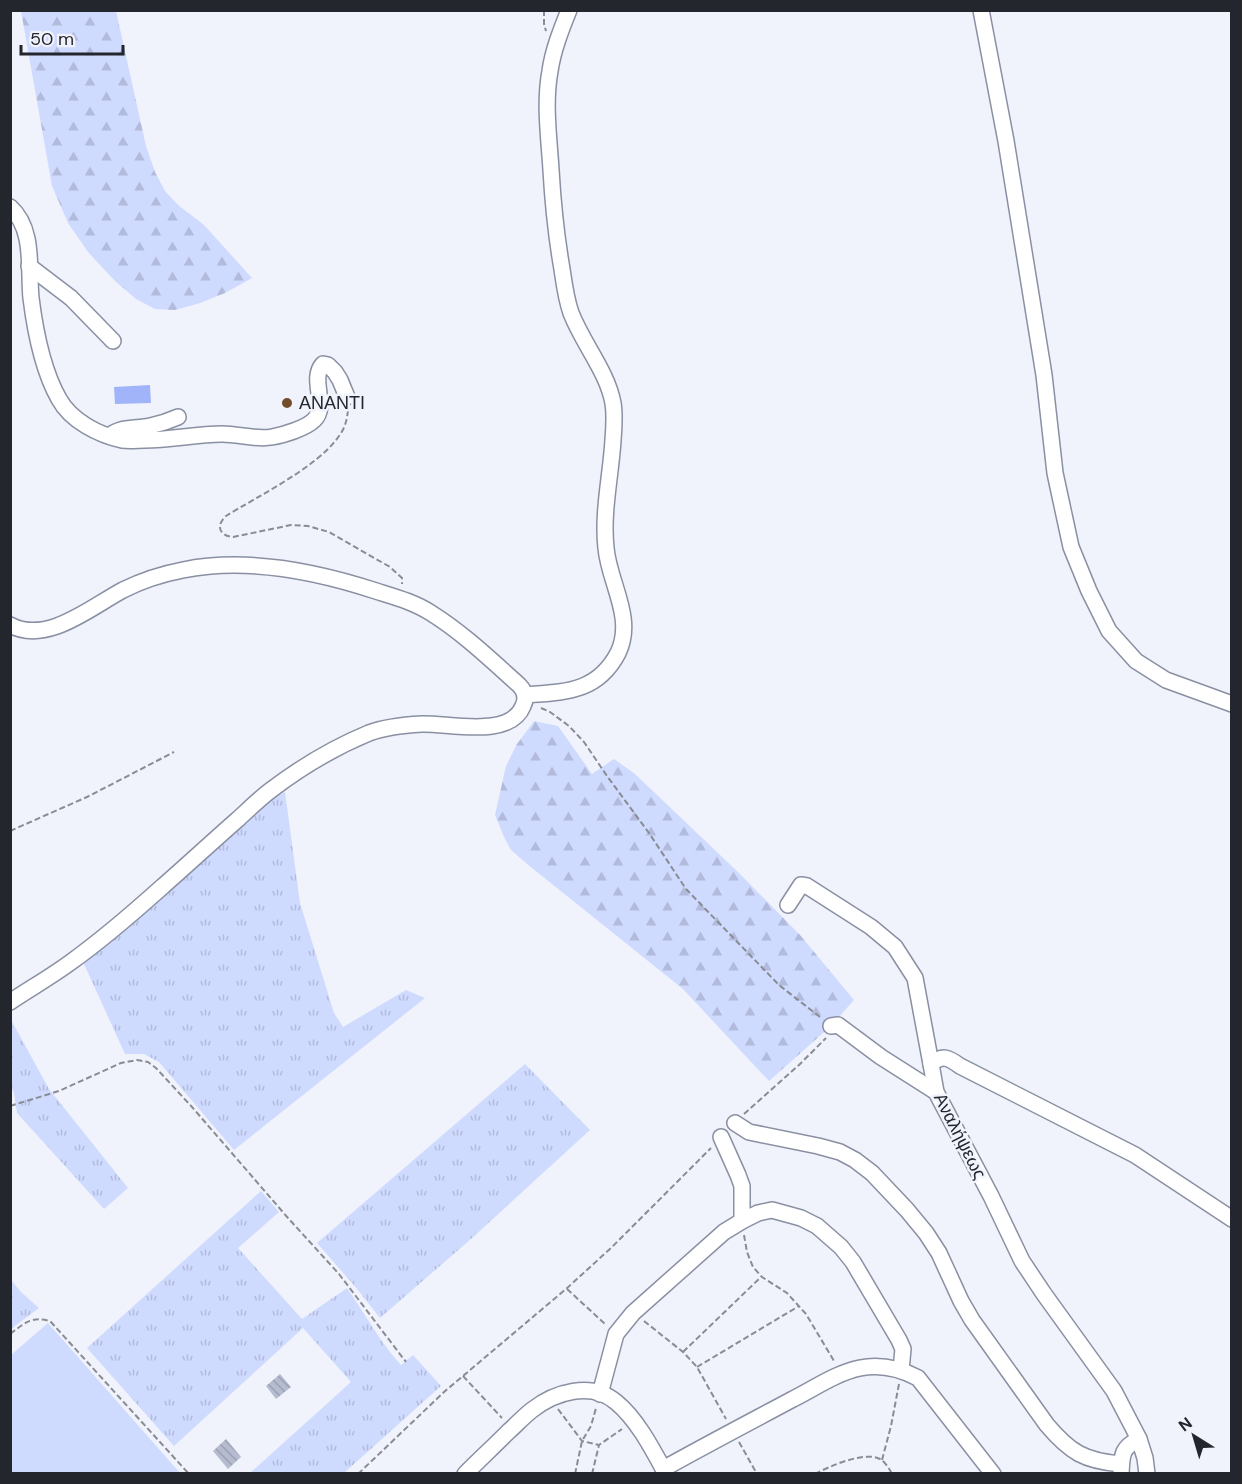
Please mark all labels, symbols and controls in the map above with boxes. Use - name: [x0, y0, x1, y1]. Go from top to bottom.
- scale bar: [21, 18, 123, 56]
- text: 50 m: [30, 27, 74, 51]
- place label: ΑΝΑΝΤΙ: [299, 391, 365, 415]
- marker: ΑΝΑΝΤΙ: [280, 396, 294, 410]
- street label: Αναλήψεως: [928, 1089, 992, 1183]
- north arrow: [1164, 1406, 1224, 1466]
- text: N: [1174, 1413, 1196, 1436]

